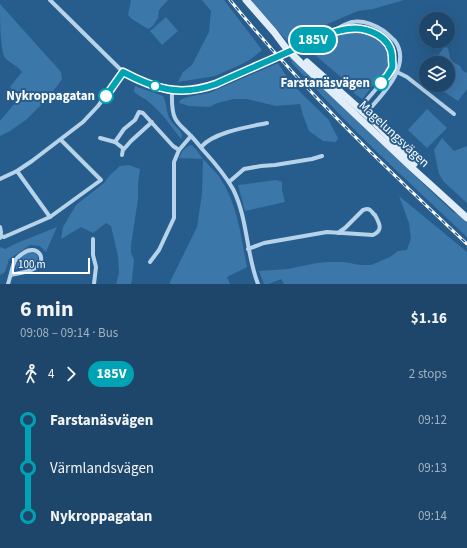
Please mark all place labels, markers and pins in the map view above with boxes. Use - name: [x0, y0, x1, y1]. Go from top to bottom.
- place label: Farstanäsvägen: [280, 74, 370, 92]
- marker: Farstanäsvägen: [373, 75, 389, 91]
- unlabelled marker: [149, 80, 161, 92]
- place label: Nykroppagatan: [6, 87, 95, 105]
- marker: Nykroppagatan: [98, 88, 114, 104]

